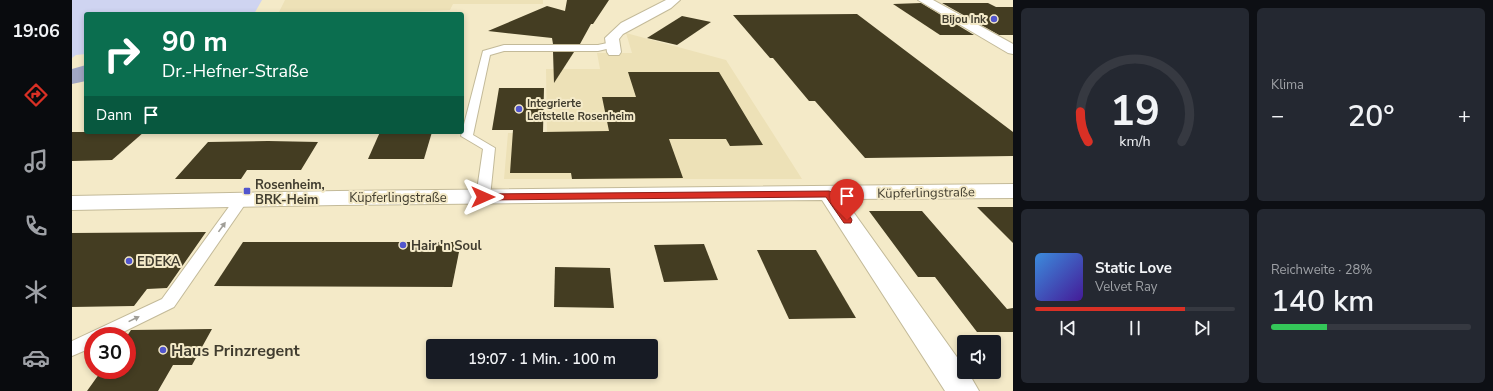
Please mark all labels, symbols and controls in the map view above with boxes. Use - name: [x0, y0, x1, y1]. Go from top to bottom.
- place label: Bijou Ink: [942, 12, 987, 27]
- marker: Bijou Ink: [989, 14, 999, 24]
- text: 19:06: [12, 19, 60, 43]
- text: 90 m: [162, 23, 228, 61]
- icon: right: [96, 28, 148, 80]
- text: Dr.-Hefner-Straße: [162, 59, 309, 83]
- text: Klima: [1271, 76, 1304, 94]
- icon: directions: [22, 81, 50, 109]
- text: 19: [1110, 83, 1160, 140]
- place label: Integrierte Leitstelle Rosenheim: [527, 96, 634, 124]
- text: 20°: [1347, 96, 1395, 137]
- text: −: [1271, 101, 1284, 131]
- text: +: [1458, 101, 1471, 131]
- icon: arrive: [140, 104, 162, 126]
- marker: Integrierte Leitstelle Rosenheim: [514, 104, 524, 114]
- text: Dann: [96, 105, 132, 125]
- text: km/h: [1119, 132, 1151, 151]
- icon: music: [22, 147, 50, 175]
- place label: Rosenheim, BRK-Heim: [255, 176, 325, 209]
- position arrow: [462, 176, 504, 218]
- pin: [830, 179, 864, 220]
- street label: Küpferlingstraße: [877, 183, 975, 203]
- icon: arrive: [836, 185, 858, 207]
- marker: Rosenheim, BRK-Heim: [242, 186, 252, 196]
- street label: Küpferlingstraße: [349, 189, 447, 207]
- icon: phone: [22, 212, 50, 240]
- one-way arrow: [218, 222, 226, 232]
- place label: Hair 'n Soul: [411, 237, 483, 255]
- marker: Hair 'n Soul: [398, 240, 408, 250]
- place label: EDEKA: [137, 253, 181, 271]
- marker: EDEKA: [124, 256, 134, 266]
- text: Static Love: [1095, 258, 1172, 278]
- text: Reichweite · 28%: [1271, 261, 1372, 279]
- icon: climate: [22, 278, 50, 306]
- text: Velvet Ray: [1095, 278, 1157, 296]
- text: 140 km: [1271, 281, 1374, 322]
- one-way arrow: [129, 316, 140, 322]
- icon: previous: [1057, 317, 1079, 339]
- icon: pause: [1124, 317, 1146, 339]
- icon: next: [1191, 317, 1213, 339]
- speed limit sign: 30: [84, 327, 136, 379]
- map controls: [957, 335, 1001, 379]
- button: sound: [957, 335, 1001, 379]
- place label: Haus Prinzregent: [171, 340, 301, 362]
- icon: car: [22, 344, 50, 372]
- marker: Haus Prinzregent: [158, 345, 168, 355]
- text: 19:07 · 1 Min. · 100 m: [468, 349, 616, 369]

